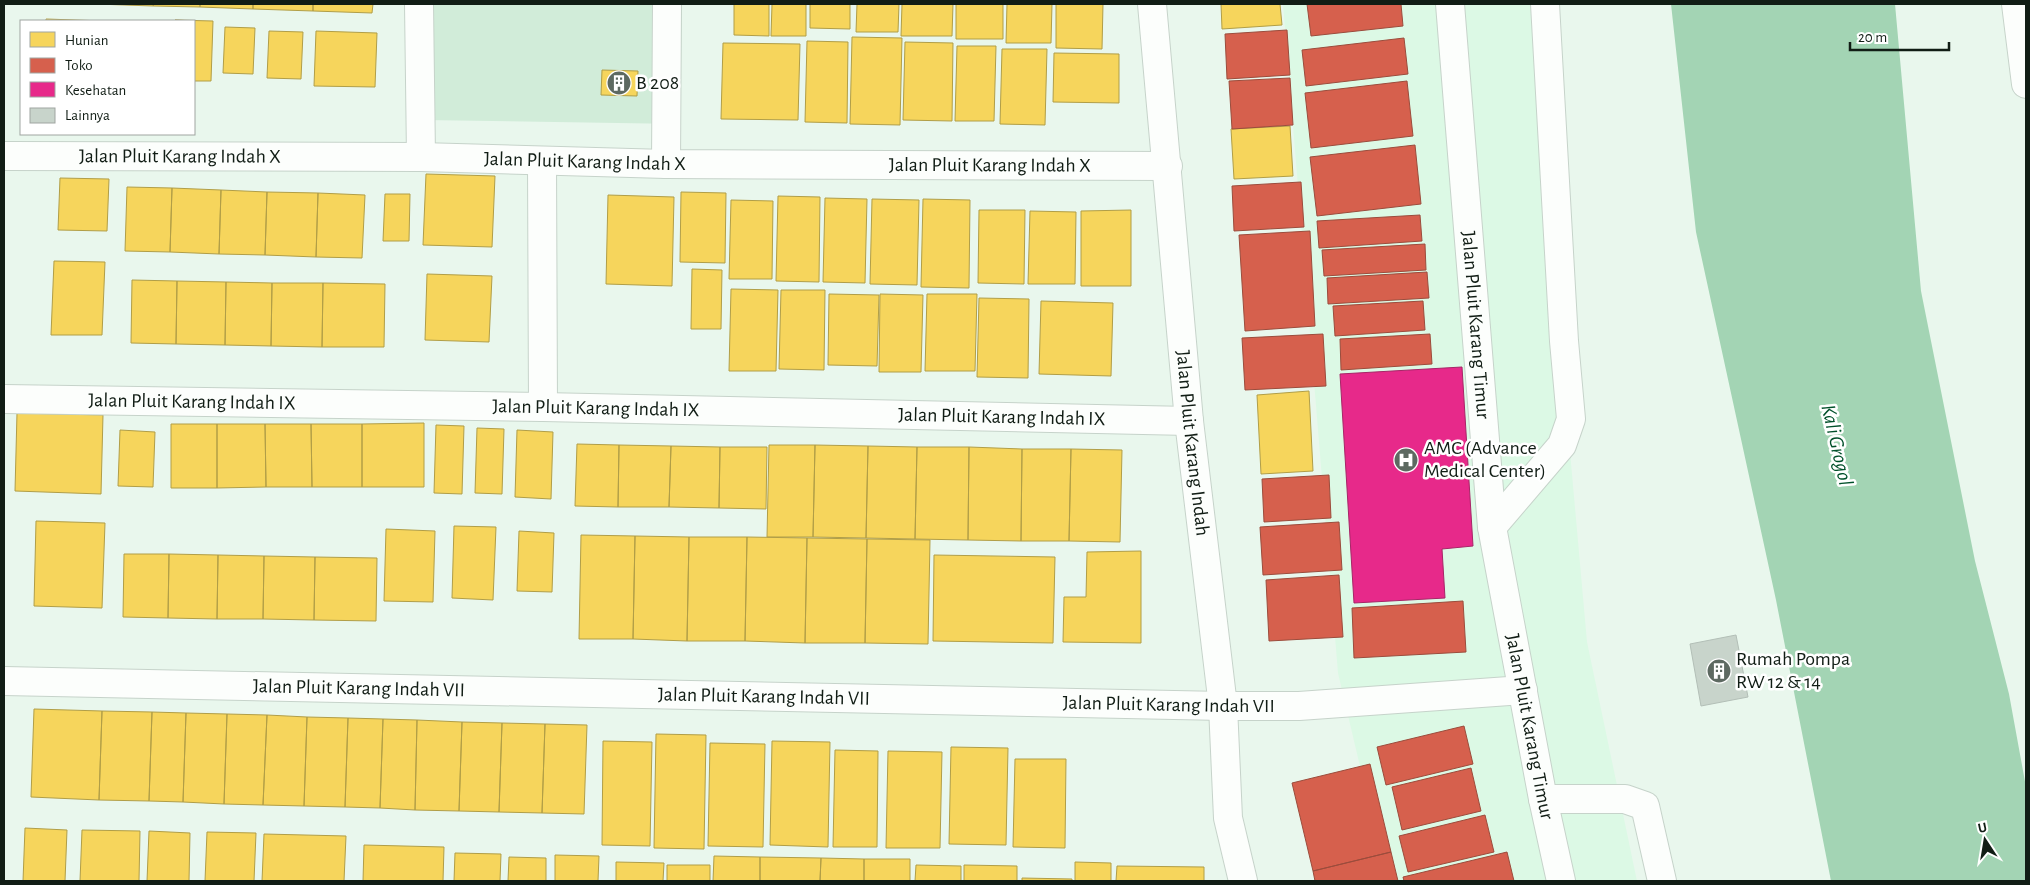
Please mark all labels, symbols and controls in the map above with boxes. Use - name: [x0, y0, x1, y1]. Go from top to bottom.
- legend: [20, 20, 195, 135]
- scale bar: [1850, 20, 1949, 52]
- text: 20 m: [1858, 30, 1887, 45]
- text: Hunian: [65, 33, 109, 48]
- text: Toko: [65, 58, 93, 73]
- building icon: B 208: [606, 70, 632, 96]
- place label: B 208: [636, 73, 679, 93]
- text: Kesehatan: [65, 83, 126, 98]
- text: Lainnya: [65, 108, 110, 123]
- street label: Jalan Pluit Karang Indah X: [79, 146, 281, 167]
- street label: Jalan Pluit Karang Indah X: [484, 149, 686, 174]
- street label: Jalan Pluit Karang Indah X: [889, 155, 1091, 176]
- street label: Jalan Pluit Karang Timur: [1458, 230, 1493, 420]
- street label: Jalan Pluit Karang Indah: [1173, 349, 1213, 537]
- street label: Jalan Pluit Karang Indah IX: [88, 390, 296, 413]
- street label: Jalan Pluit Karang Indah IX: [492, 396, 700, 420]
- water label: Kali Grogol: [1817, 402, 1857, 488]
- street label: Jalan Pluit Karang Indah IX: [898, 405, 1106, 429]
- place label: AMC (Advance Medical Center): [1424, 438, 1546, 481]
- hospital icon: AMC (Advance Medical Center): [1393, 447, 1419, 473]
- street label: Jalan Pluit Karang Timur: [1502, 632, 1557, 822]
- place label: Rumah Pompa RW 12 & 14: [1736, 649, 1850, 692]
- building icon: Rumah Pompa RW 12 & 14: [1706, 658, 1732, 684]
- street label: Jalan Pluit Karang Indah VII: [253, 676, 465, 700]
- street label: Jalan Pluit Karang Indah VII: [658, 684, 870, 709]
- street label: Jalan Pluit Karang Indah VII: [1062, 693, 1275, 716]
- north arrow: [1960, 815, 2010, 865]
- text: U: [1977, 820, 1988, 836]

